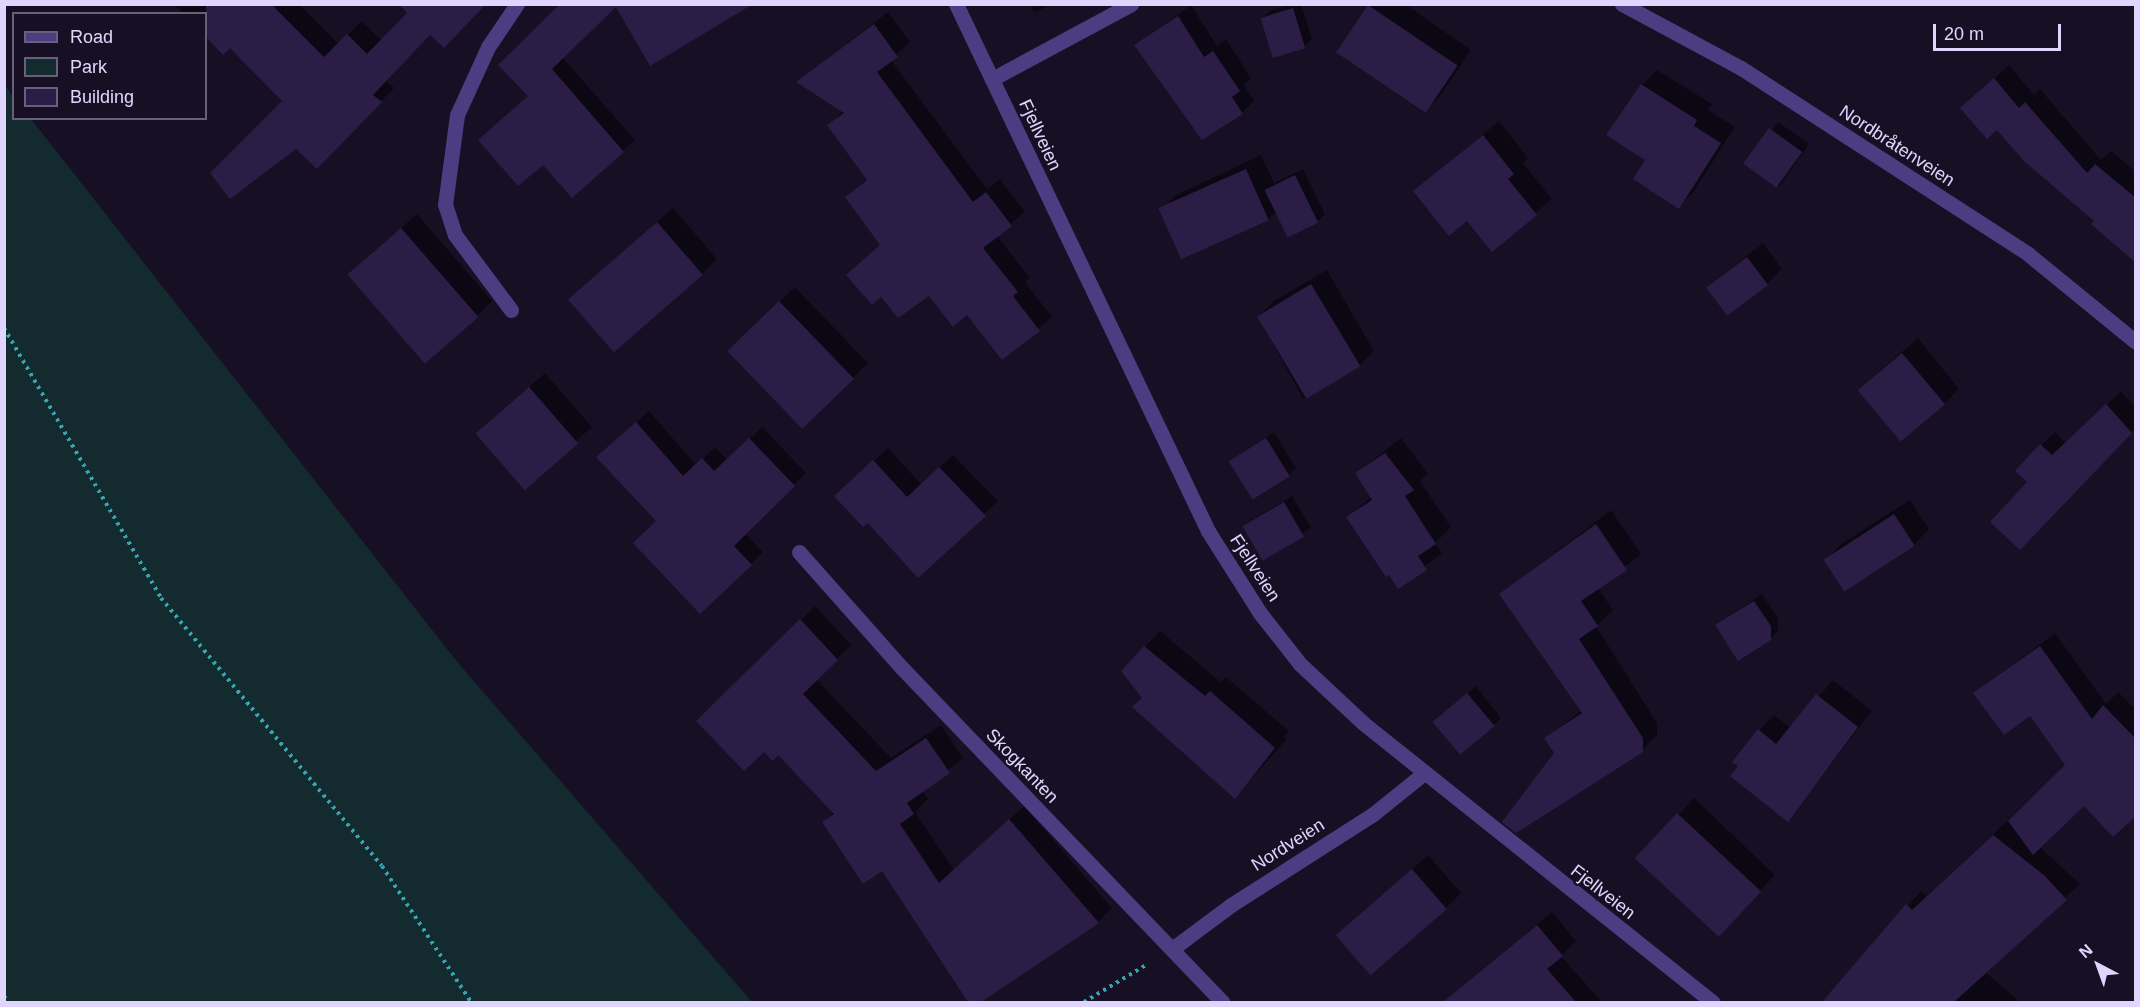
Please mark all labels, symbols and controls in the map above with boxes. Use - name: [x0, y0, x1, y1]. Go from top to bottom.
- legend: [12, 12, 207, 120]
- scale bar: [1936, 12, 2064, 50]
- text: 20 m: [1944, 24, 1984, 44]
- text: Road: [70, 27, 113, 47]
- text: Park: [70, 57, 107, 77]
- text: Building: [70, 87, 134, 107]
- street label: Fjellveien: [1014, 96, 1066, 174]
- street label: Nordbråtenveien: [1835, 101, 1959, 191]
- street label: Fjellveien: [1225, 530, 1285, 606]
- street label: Skogkanten: [981, 724, 1063, 808]
- street label: Nordveien: [1247, 814, 1329, 876]
- street label: Fjellveien: [1566, 860, 1640, 924]
- north arrow: [2068, 935, 2128, 995]
- text: N: [2076, 941, 2096, 961]

